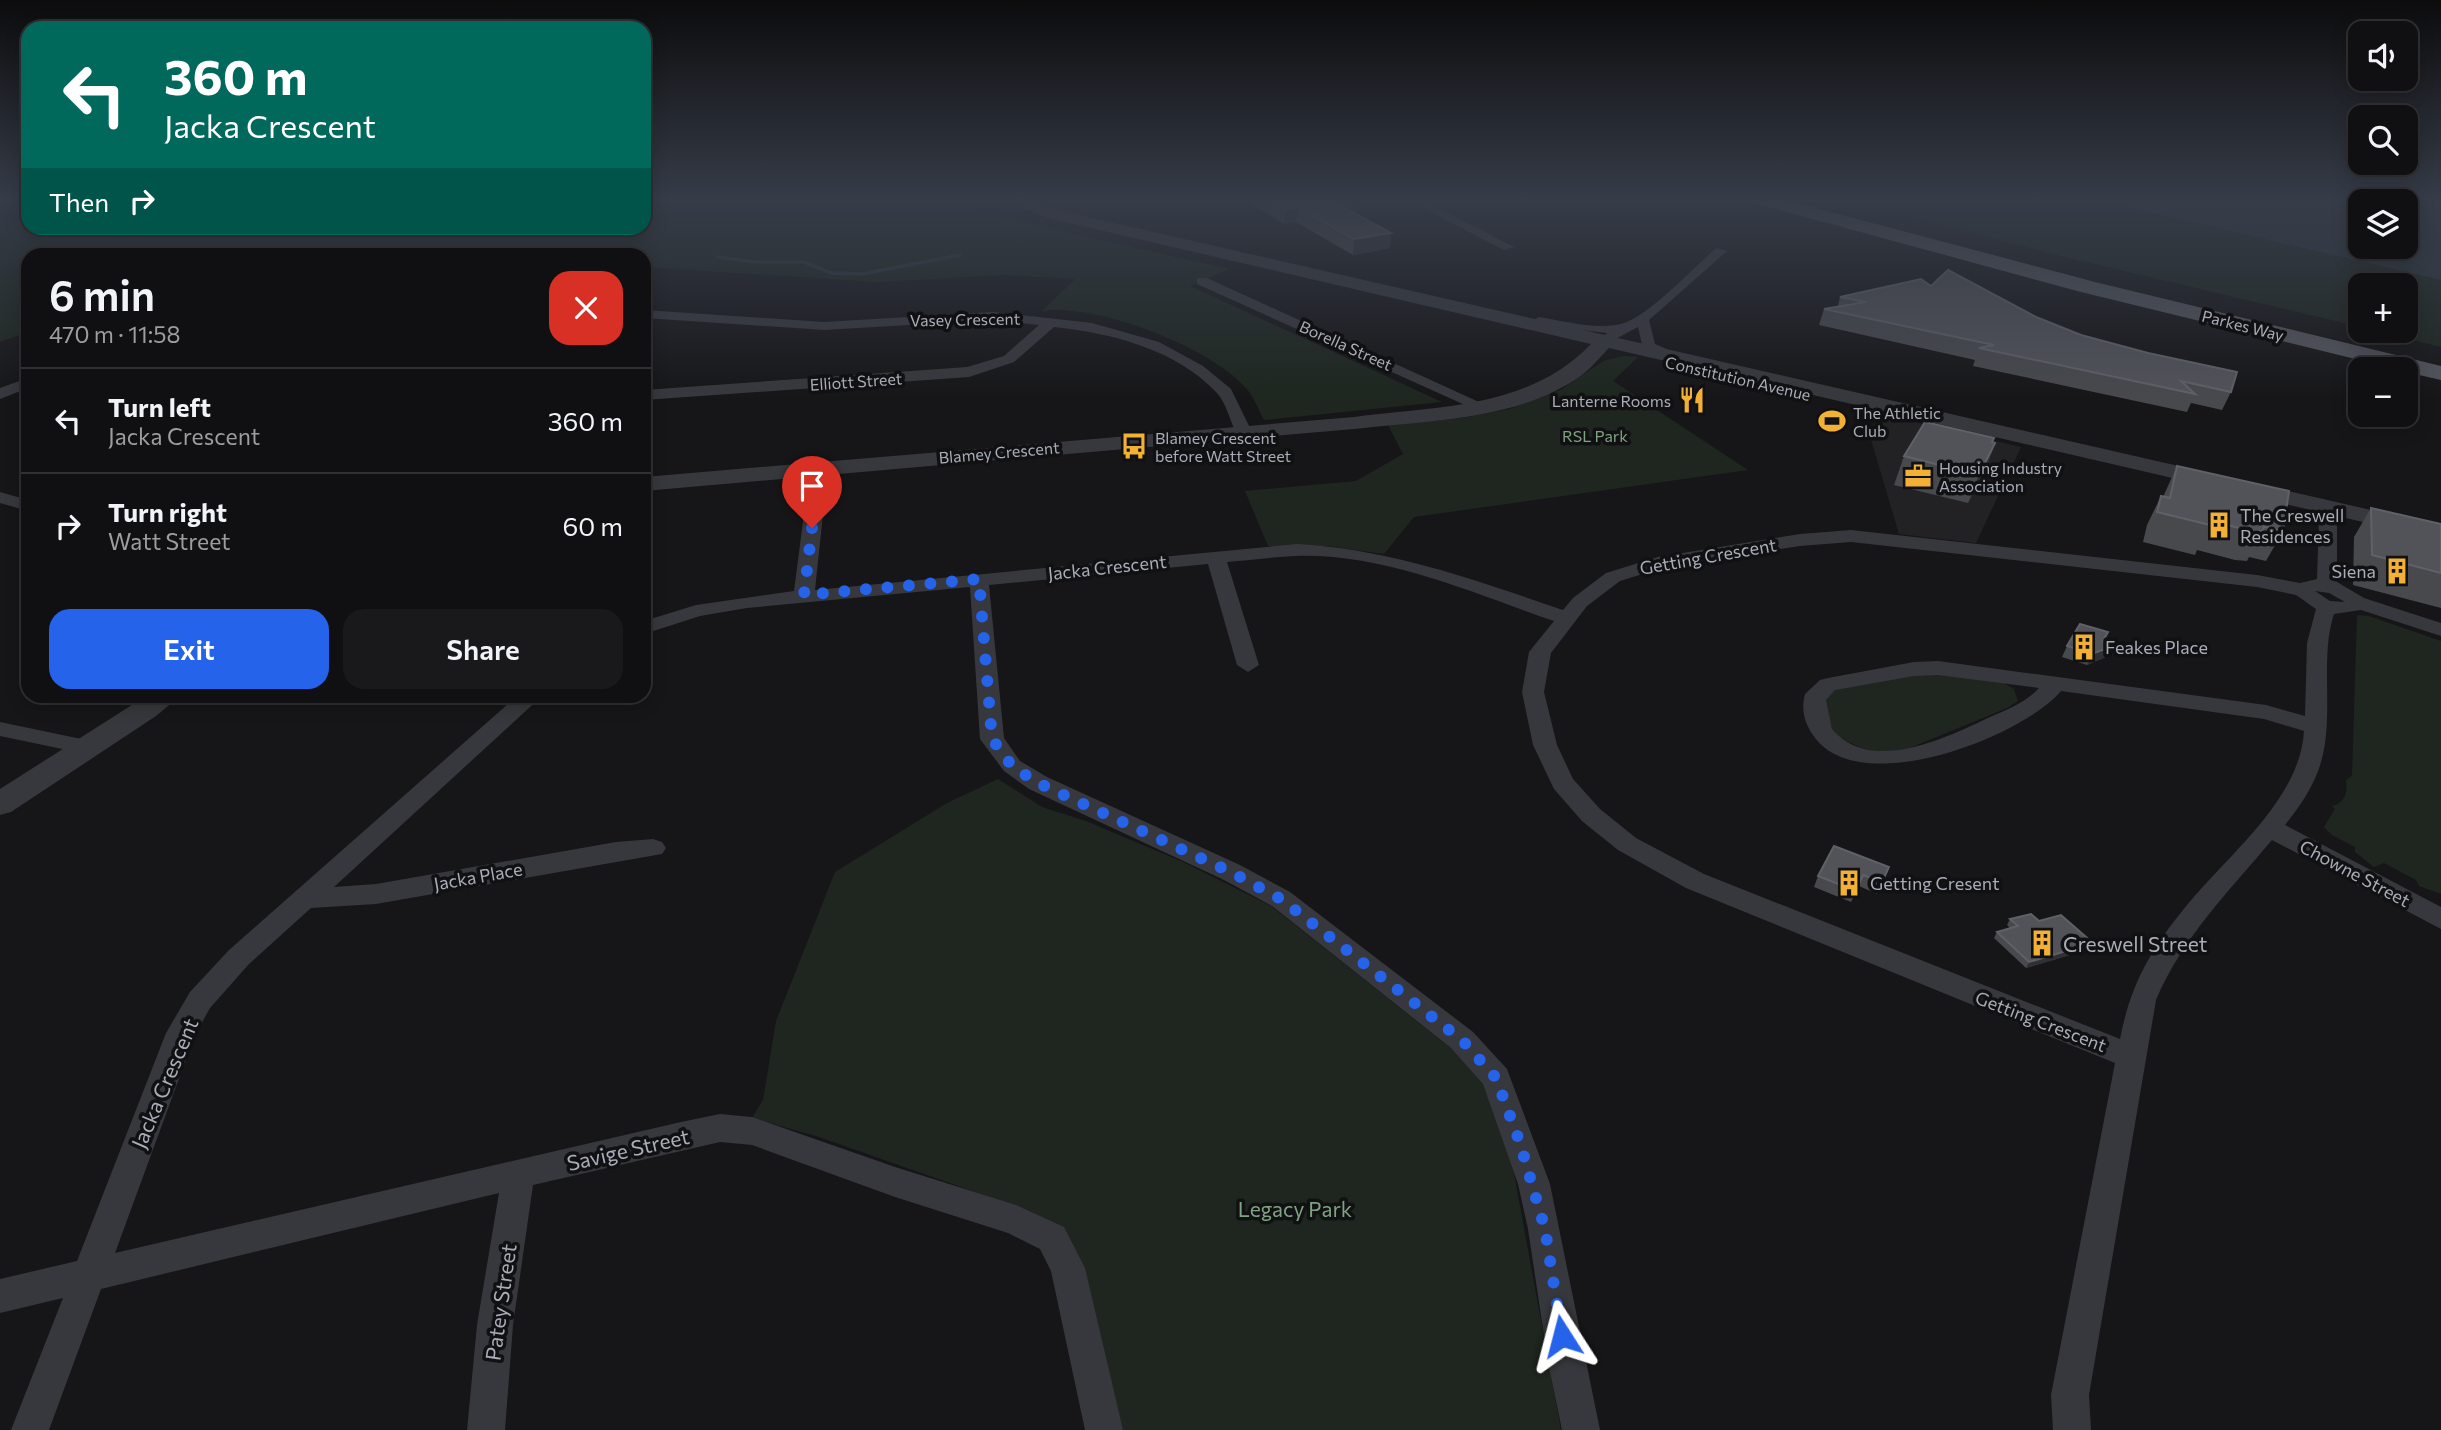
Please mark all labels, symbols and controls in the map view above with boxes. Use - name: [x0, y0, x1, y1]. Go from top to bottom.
- map controls: [2348, 21, 2418, 427]
- button: sound: [2348, 21, 2418, 91]
- text: 360 m: [164, 45, 307, 105]
- icon: left: [49, 49, 140, 140]
- text: Jacka Crescent: [164, 105, 376, 145]
- button: search: [2348, 105, 2418, 175]
- icon: right: [123, 182, 161, 220]
- text: Then: [49, 186, 109, 217]
- button: layers: [2348, 189, 2418, 259]
- text: 6 min: [49, 268, 155, 320]
- button: close: [549, 271, 623, 345]
- button: +: [2348, 273, 2418, 343]
- street label: Parkes Way: [2200, 306, 2286, 344]
- street label: Vasey Crescent: [910, 309, 1021, 329]
- street label: Borella Street: [1297, 316, 1396, 374]
- text: 470 m · 11:58: [49, 320, 180, 348]
- street label: Constitution Avenue: [1663, 352, 1813, 404]
- button: −: [2348, 357, 2418, 427]
- street label: Elliott Street: [809, 368, 903, 394]
- restaurant icon: Lanterne Rooms: [1677, 385, 1707, 415]
- text: Turn left: [108, 391, 211, 422]
- place label: Lanterne Rooms: [1552, 391, 1671, 410]
- icon: left: [49, 402, 87, 440]
- place label: The Athletic Club: [1853, 403, 1941, 440]
- text: 360 m: [548, 405, 623, 436]
- sports icon: The Athletic Club: [1817, 406, 1847, 436]
- text: Jacka Crescent: [108, 422, 260, 450]
- park label: RSL Park: [1562, 426, 1628, 445]
- place label: Blamey Crescent before Watt Street: [1155, 428, 1292, 465]
- bus stop icon: Blamey Crescent before Watt Street: [1119, 431, 1149, 461]
- street label: Blamey Crescent: [938, 437, 1061, 467]
- pin: [782, 456, 842, 528]
- place label: Housing Industry Association: [1939, 458, 2062, 495]
- office icon: Housing Industry Association: [1903, 461, 1933, 491]
- icon: arrive: [793, 467, 831, 505]
- text: Turn right: [108, 496, 227, 527]
- place label: The Creswell Residences: [2240, 504, 2344, 547]
- icon: right: [49, 507, 87, 545]
- text: 60 m: [563, 510, 623, 541]
- building icon: The Creswell Residences: [2204, 510, 2234, 540]
- text: Watt Street: [108, 527, 231, 555]
- street label: Getting Crescent: [1638, 533, 1778, 579]
- street label: Jacka Crescent: [1047, 550, 1167, 584]
- building icon: Siena: [2382, 556, 2412, 586]
- place label: Siena: [2332, 560, 2376, 582]
- button: Exit: [49, 609, 329, 689]
- button: Share: [343, 609, 623, 689]
- building icon: Feakes Place: [2069, 632, 2099, 662]
- place label: Feakes Place: [2105, 636, 2208, 658]
- street label: Chowne Street: [2296, 835, 2414, 911]
- street label: Jacka Place: [432, 857, 524, 895]
- building icon: Getting Cresent: [1834, 868, 1864, 898]
- place label: Getting Cresent: [1870, 872, 2000, 894]
- building icon: Creswell Street: [2027, 928, 2057, 958]
- place label: Creswell Street: [2063, 931, 2207, 956]
- street label: Getting Crescent: [1972, 986, 2110, 1056]
- street label: Jacka Crescent: [125, 1014, 203, 1152]
- street label: Savige Street: [564, 1123, 692, 1175]
- park label: Legacy Park: [1238, 1196, 1352, 1221]
- street label: Patey Street: [479, 1242, 521, 1362]
- position arrow: [1525, 1299, 1599, 1373]

